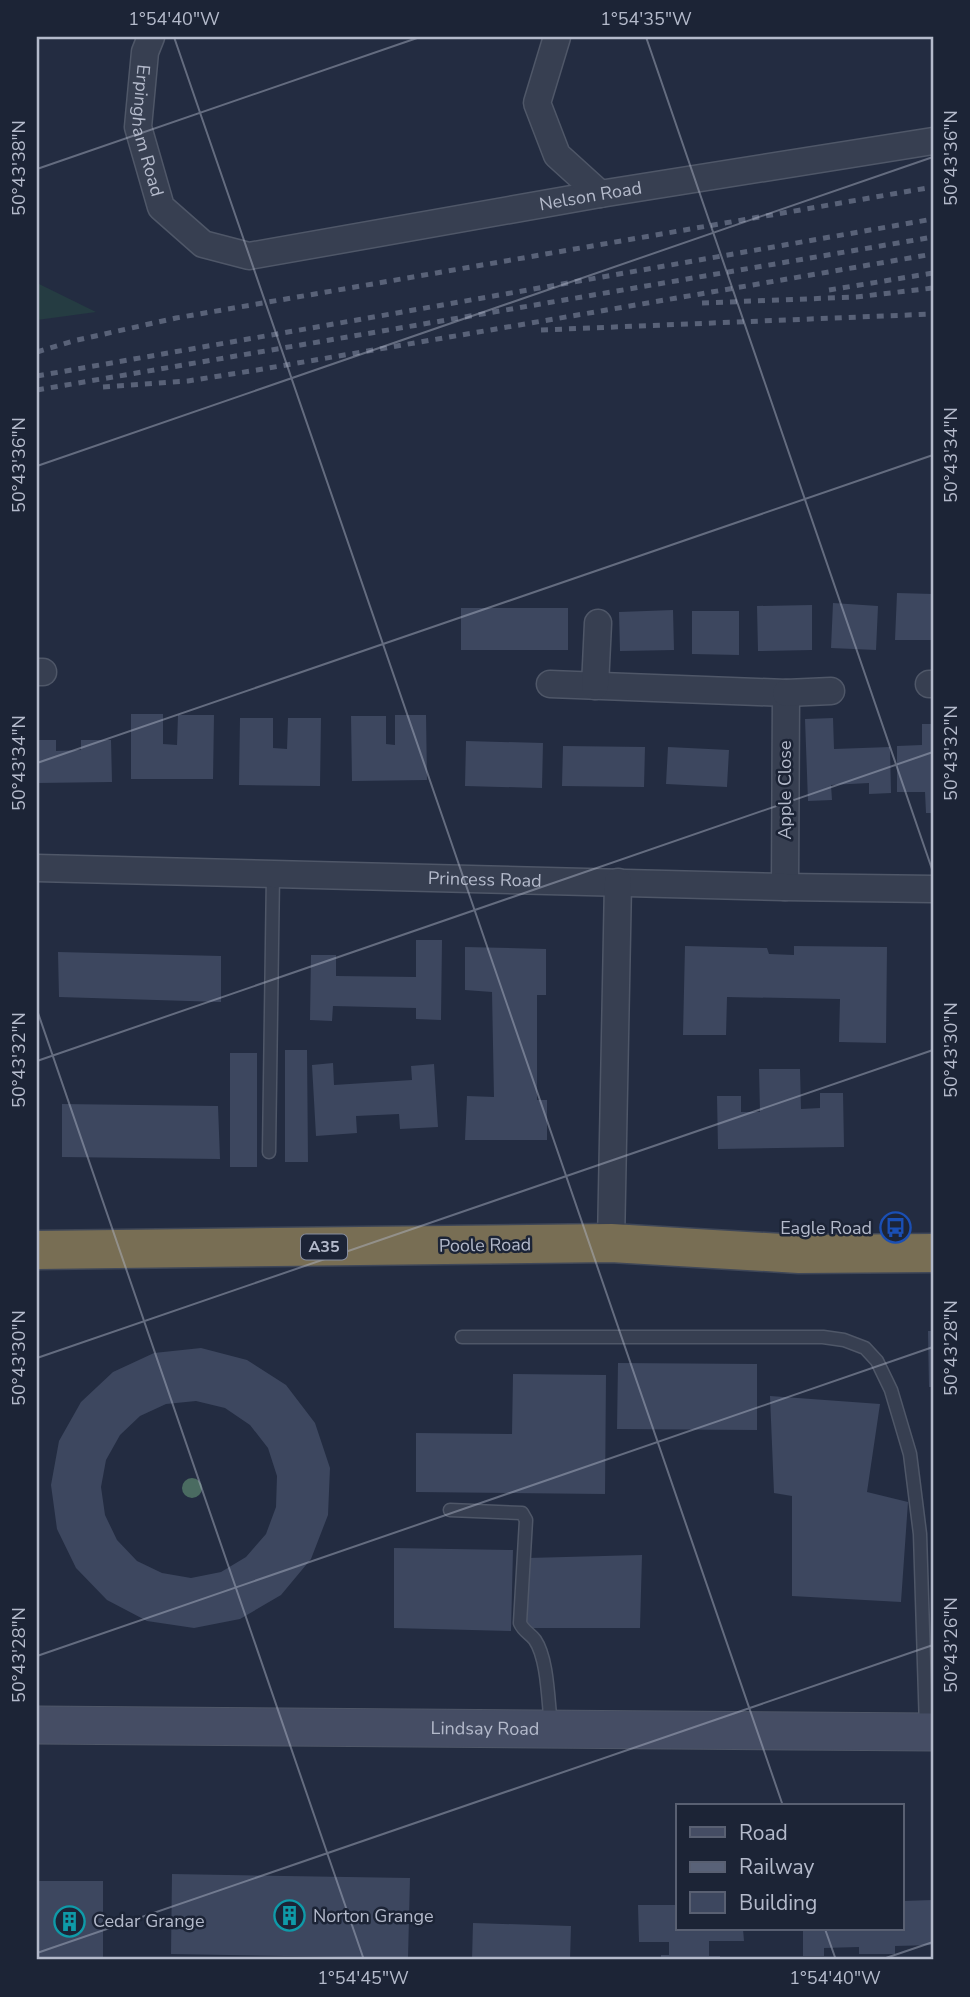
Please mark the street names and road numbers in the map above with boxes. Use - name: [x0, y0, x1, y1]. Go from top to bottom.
- street label: Erpingham Road: [126, 64, 169, 199]
- street label: Nelson Road: [537, 176, 644, 217]
- street label: Apple Close: [773, 740, 797, 840]
- street label: Princess Road: [428, 866, 542, 893]
- street label: Poole Road: [439, 1232, 531, 1258]
- road number: A35: [301, 1234, 347, 1260]
- street label: Lindsay Road: [431, 1716, 539, 1741]

